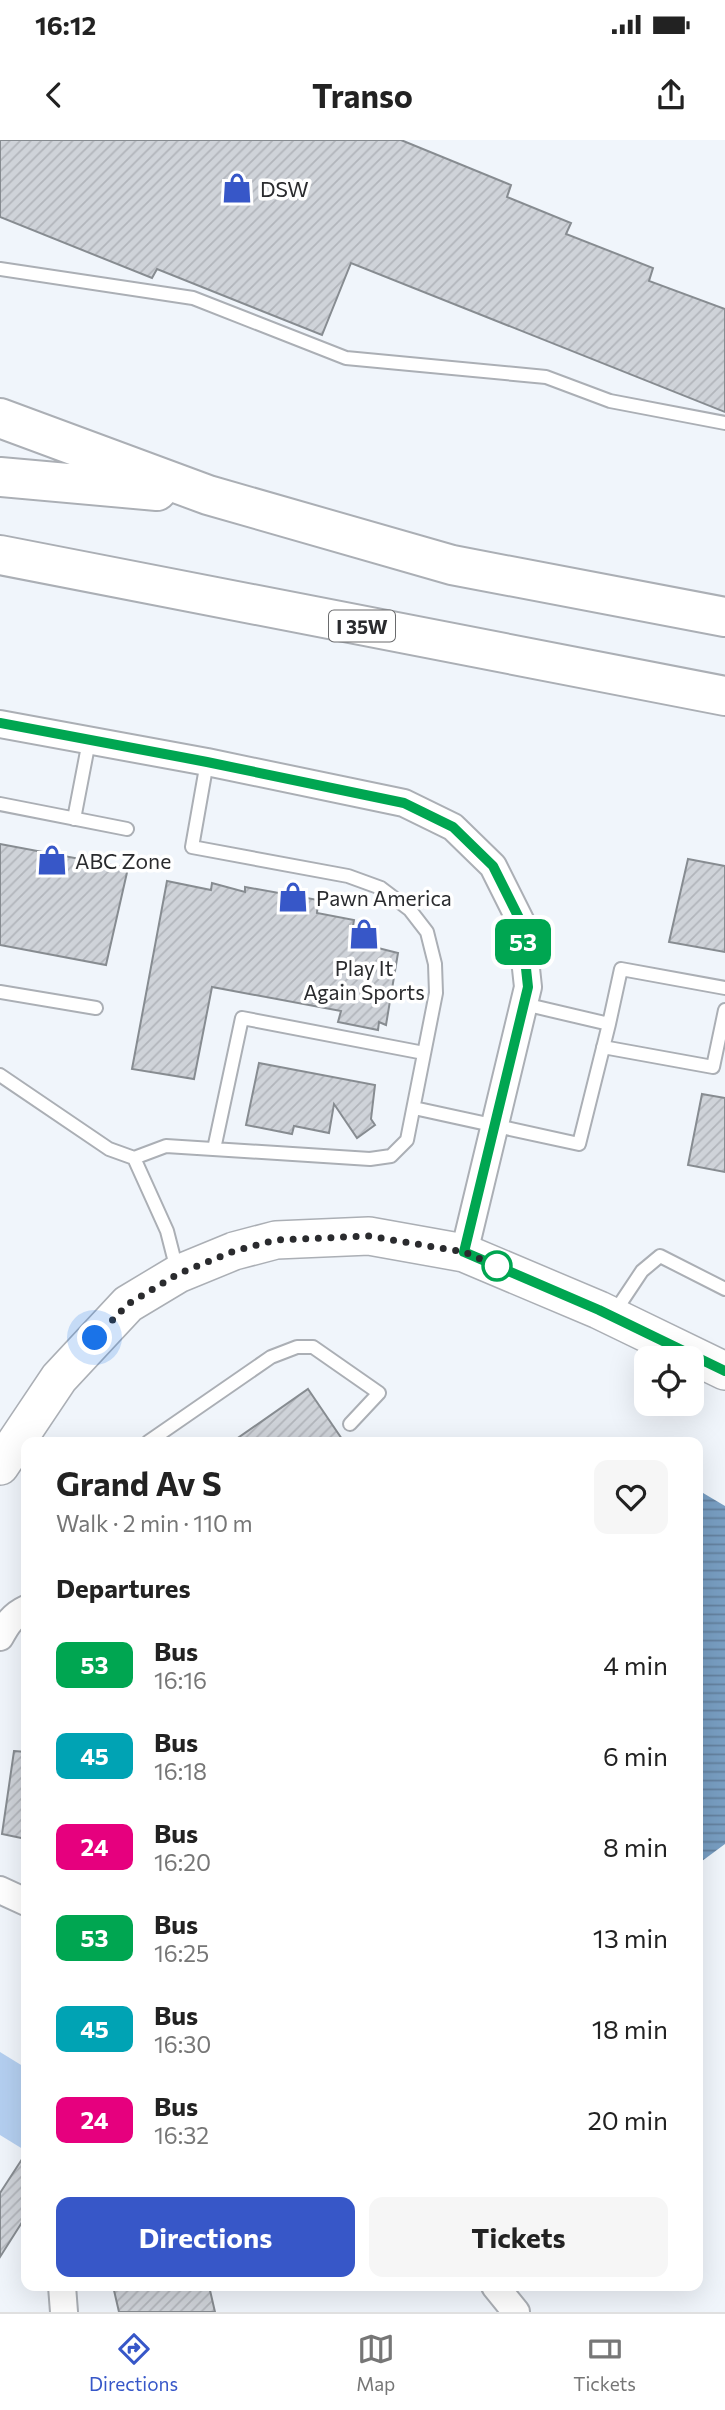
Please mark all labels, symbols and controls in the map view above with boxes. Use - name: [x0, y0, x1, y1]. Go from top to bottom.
- text: 16:12: [35, 9, 96, 40]
- text: Transo: [312, 75, 413, 115]
- icon: back: [35, 76, 73, 114]
- icon: share: [652, 76, 690, 114]
- shop icon: DSW: [220, 171, 254, 205]
- place label: DSW: [260, 176, 309, 201]
- road number: I 35W: [329, 611, 395, 642]
- shop icon: ABC Zone: [35, 843, 69, 877]
- place label: ABC Zone: [75, 848, 171, 873]
- shop icon: Pawn America: [276, 880, 310, 914]
- place label: Pawn America: [316, 885, 452, 910]
- shop icon: Play It Again Sports: [347, 917, 381, 951]
- line badge: 53: [491, 919, 554, 965]
- text: 53: [509, 927, 537, 956]
- place label: Play It Again Sports: [303, 955, 425, 1004]
- unlabelled marker: [482, 1251, 512, 1281]
- your location: [77, 1320, 112, 1355]
- map controls: [634, 1346, 704, 1416]
- button: locate: [634, 1346, 704, 1416]
- button: heart: [594, 1460, 668, 1534]
- text: Grand Av S: [56, 1462, 222, 1503]
- text: Walk · 2 min · 110 m: [56, 1509, 253, 1537]
- text: Departures: [56, 1572, 191, 1603]
- text: Bus: [154, 1635, 198, 1666]
- text: 4 min: [603, 1649, 668, 1680]
- text: 53: [81, 1650, 108, 1679]
- text: 16:16: [154, 1666, 207, 1694]
- text: Bus: [154, 1726, 198, 1757]
- text: 6 min: [603, 1740, 668, 1771]
- text: 45: [80, 1741, 109, 1770]
- text: 16:18: [154, 1757, 207, 1785]
- text: Bus: [154, 1817, 198, 1848]
- text: 8 min: [603, 1831, 668, 1862]
- text: 24: [80, 1832, 109, 1861]
- text: 16:20: [154, 1848, 211, 1876]
- text: Bus: [154, 1908, 198, 1939]
- text: 13 min: [593, 1922, 668, 1953]
- text: 53: [81, 1923, 108, 1952]
- text: 16:25: [154, 1939, 209, 1967]
- text: Bus: [154, 1999, 198, 2030]
- text: 18 min: [592, 2013, 668, 2044]
- text: 45: [80, 2014, 109, 2043]
- text: 16:30: [154, 2030, 211, 2058]
- text: Bus: [154, 2090, 198, 2121]
- text: 20 min: [587, 2104, 668, 2135]
- text: 24: [80, 2105, 109, 2134]
- text: 16:32: [154, 2121, 209, 2149]
- button: Directions: [56, 2197, 355, 2277]
- button: Tickets: [369, 2197, 668, 2277]
- tab: Directions: [89, 2330, 178, 2395]
- tab: Map: [356, 2330, 395, 2395]
- tab: Tickets: [573, 2330, 636, 2395]

